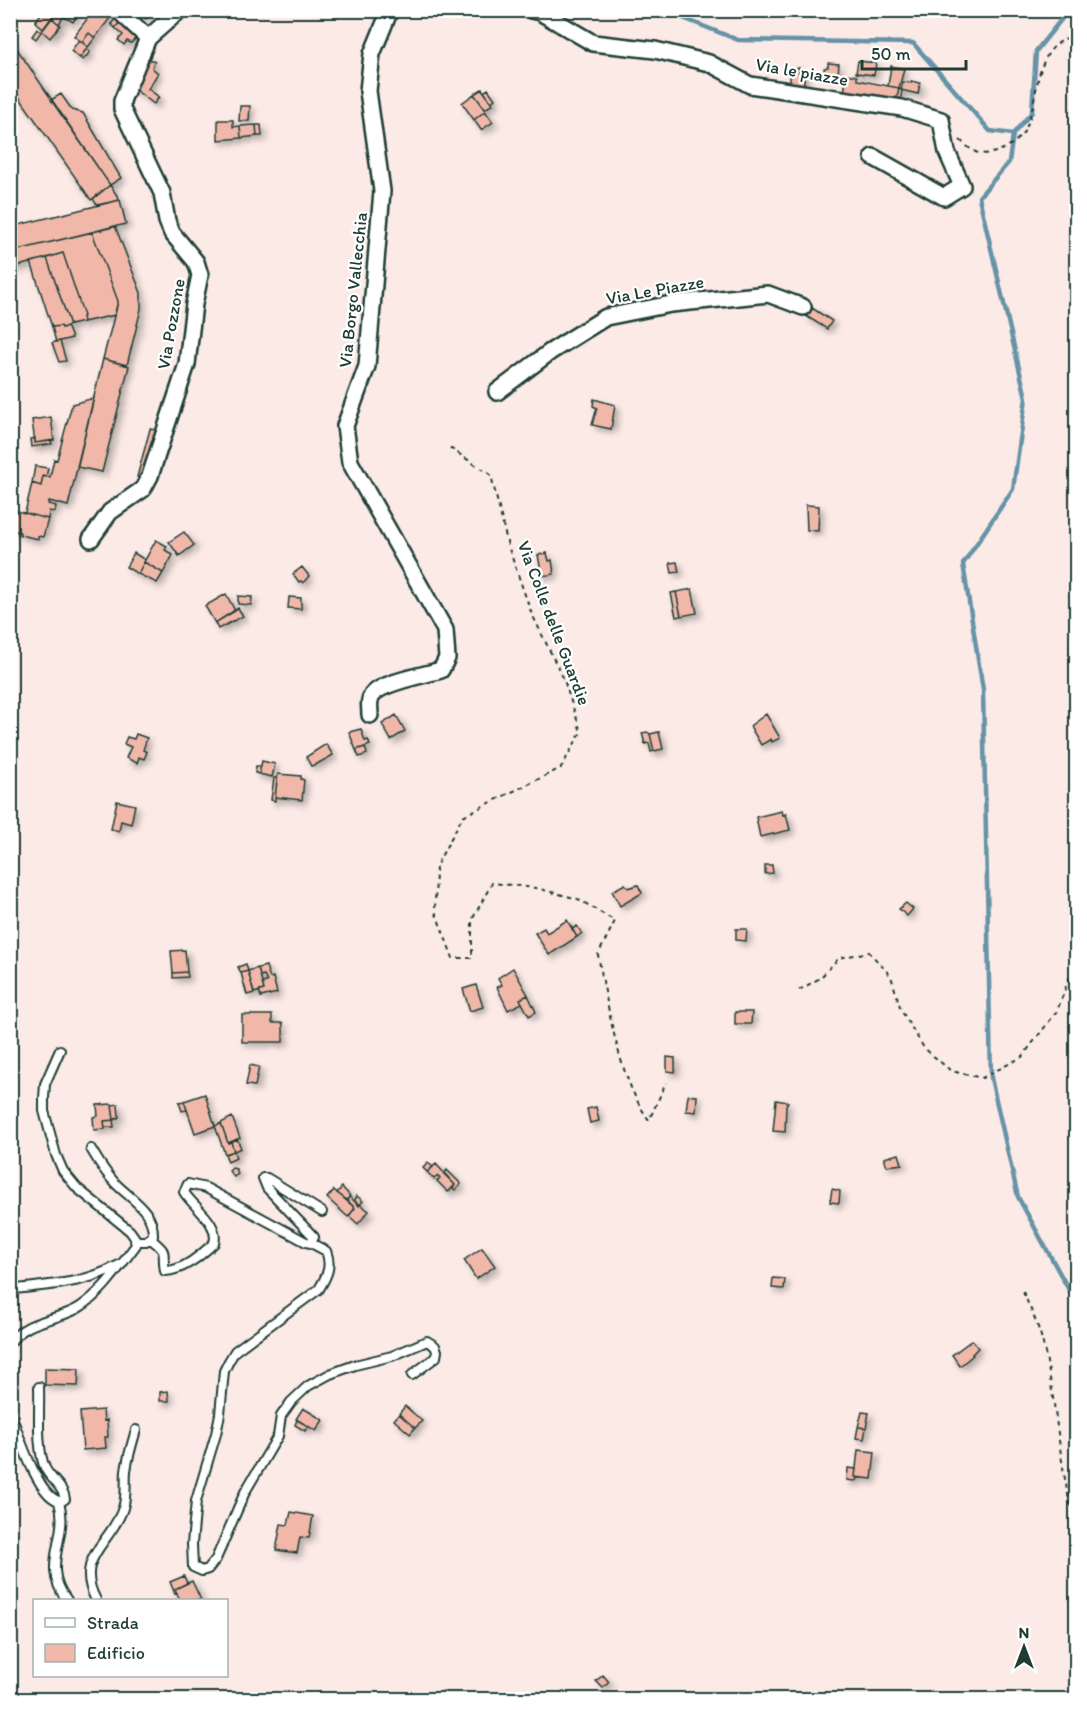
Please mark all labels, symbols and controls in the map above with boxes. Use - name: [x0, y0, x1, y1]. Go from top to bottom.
- scale bar: [862, 33, 966, 71]
- text: 50 m: [871, 43, 911, 65]
- street label: Via le piazze: [754, 53, 850, 91]
- street label: Via Borgo Vallecchia: [334, 211, 372, 369]
- street label: Via Le Piazze: [604, 271, 706, 309]
- street label: Via Pozzone: [152, 277, 190, 371]
- street label: Via Colle delle Guardie: [512, 538, 596, 708]
- legend: [33, 1599, 228, 1677]
- text: Strada: [87, 1612, 139, 1634]
- north arrow: [994, 1617, 1054, 1677]
- text: N: [1019, 1623, 1029, 1642]
- text: Edificio: [87, 1642, 145, 1664]

